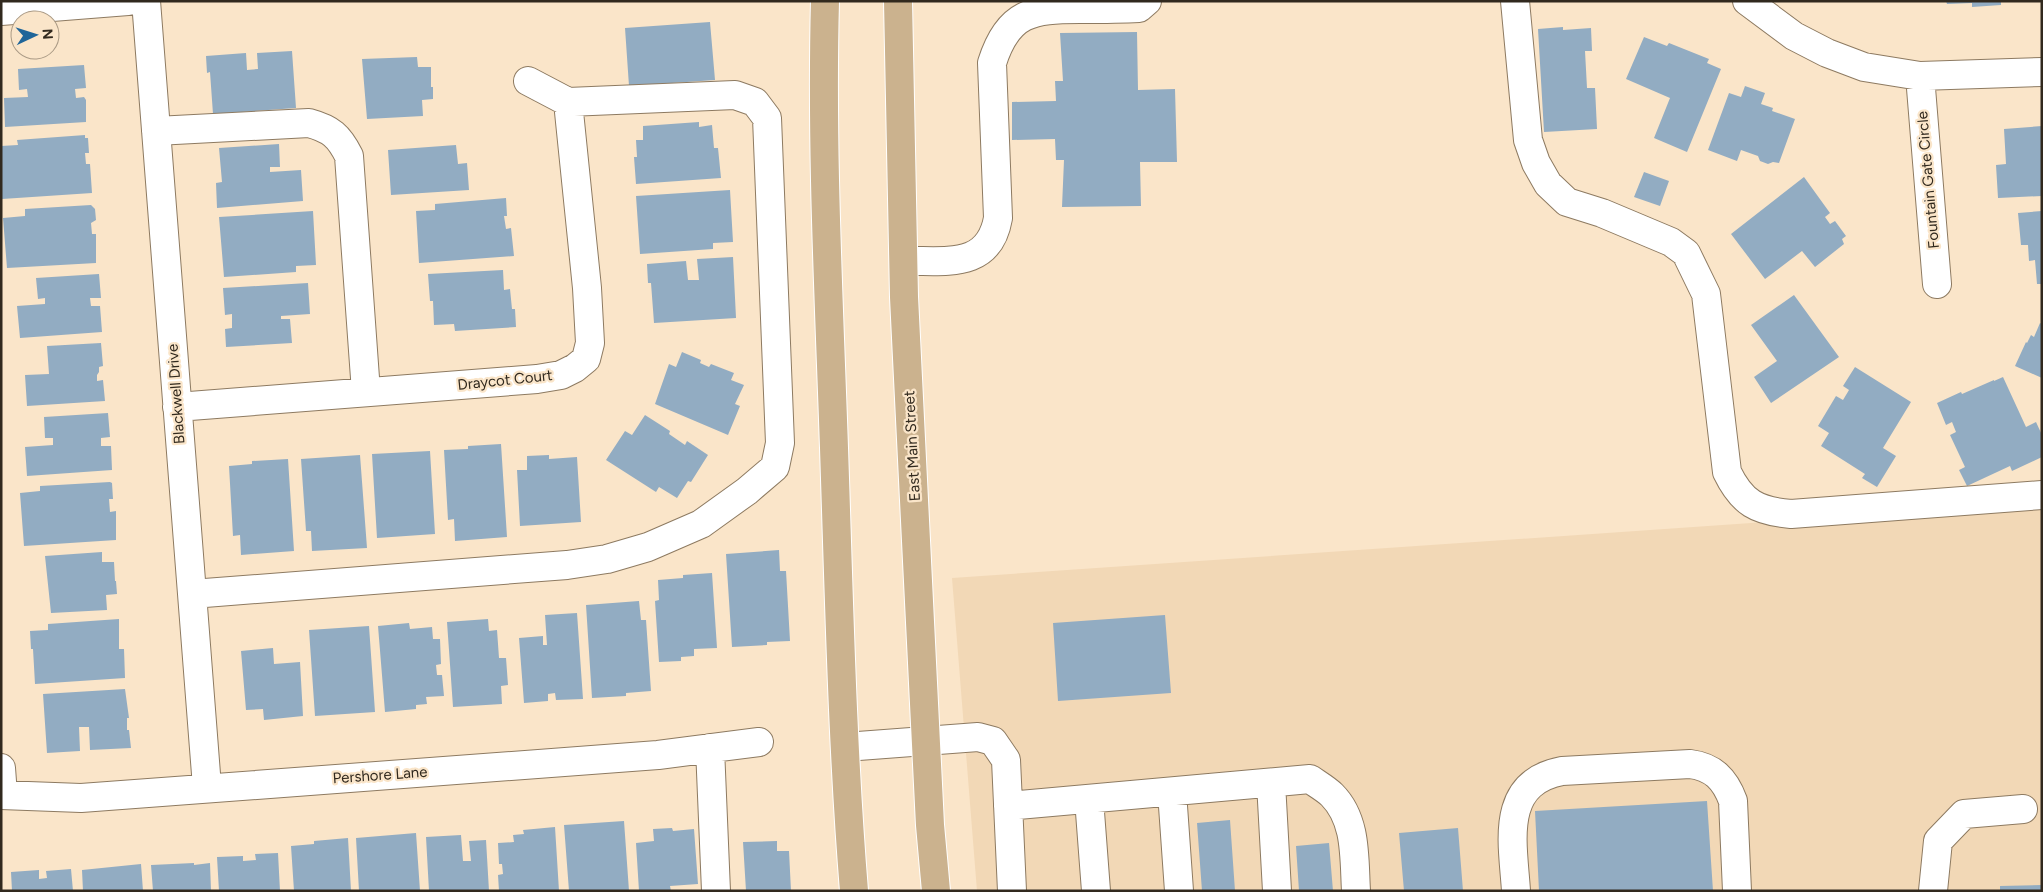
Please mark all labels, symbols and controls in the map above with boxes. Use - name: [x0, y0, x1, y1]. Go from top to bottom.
- north arrow: [10, 10, 60, 60]
- text: N: [39, 28, 56, 40]
- street label: Fountain Gate Circle: [1913, 111, 1943, 249]
- street label: Blackwell Drive: [164, 343, 188, 445]
- street label: Draycot Court: [457, 366, 554, 394]
- street label: East Main Street: [900, 390, 924, 502]
- street label: Pershore Lane: [332, 763, 428, 787]

